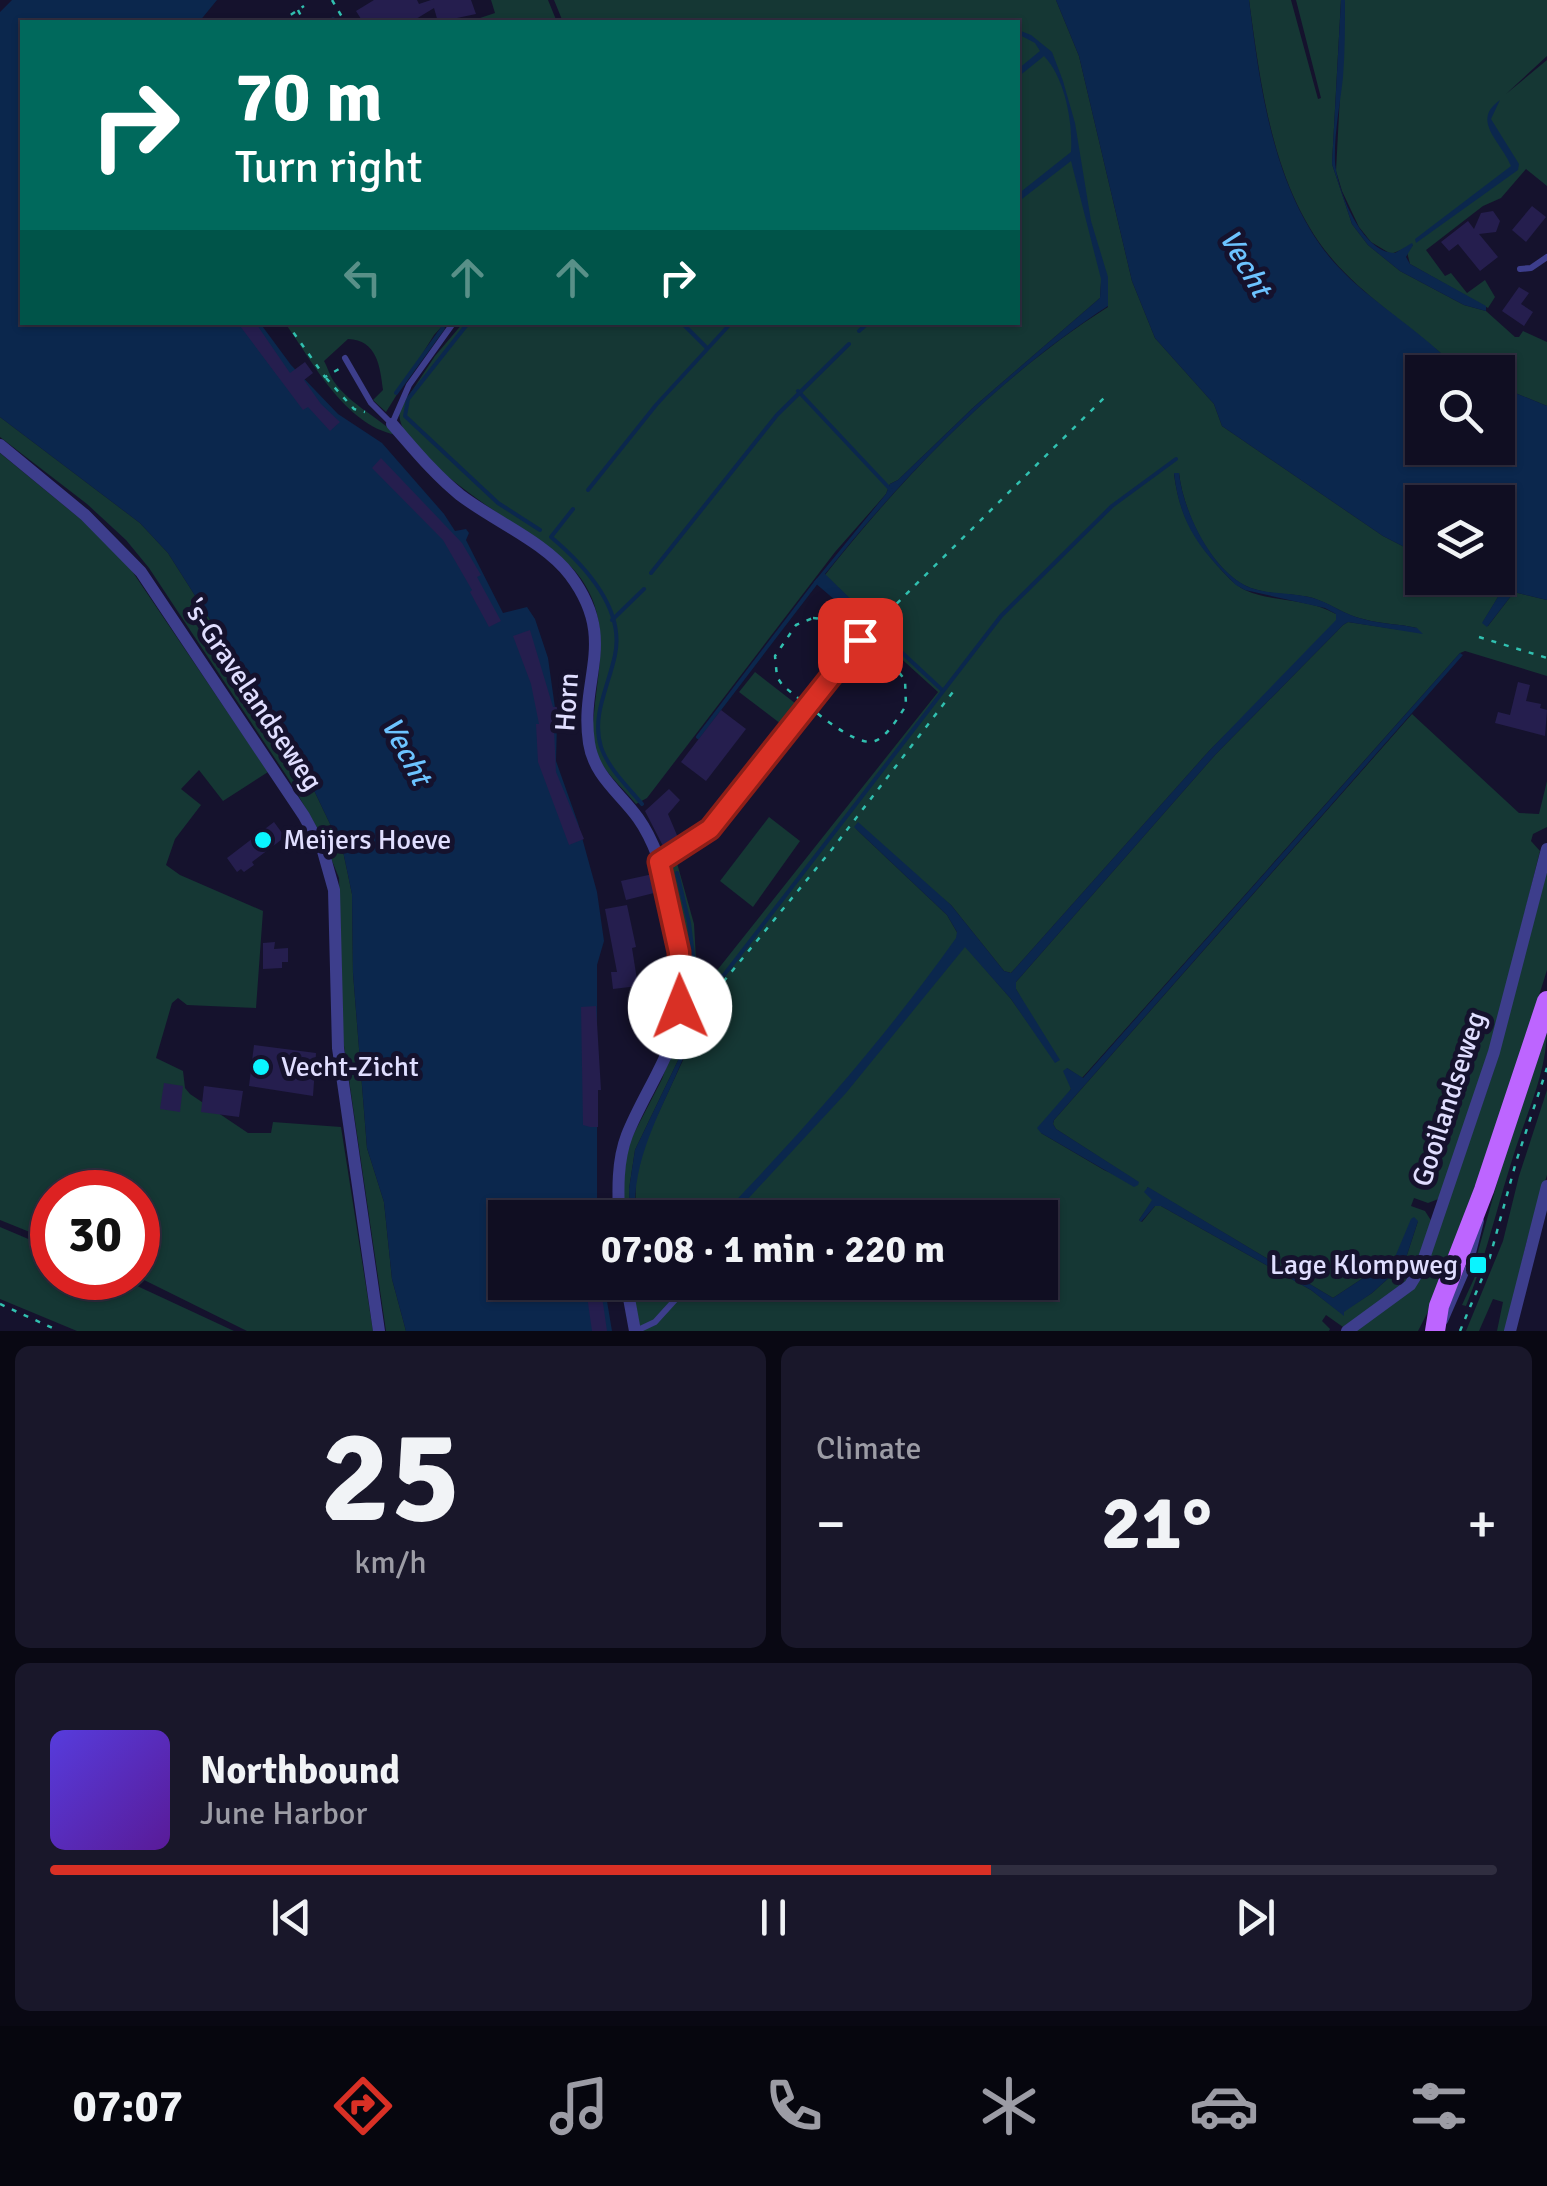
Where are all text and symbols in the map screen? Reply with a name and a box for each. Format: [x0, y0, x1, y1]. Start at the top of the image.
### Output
text: 70 m [235, 54, 383, 140]
icon: right [70, 60, 200, 190]
text: Turn right [235, 140, 423, 195]
water label: Vecht [1211, 223, 1281, 306]
icon: left [335, 250, 390, 305]
icon: ahead [440, 250, 495, 305]
icon: ahead [545, 250, 600, 305]
icon: right [650, 250, 705, 305]
map controls [1405, 355, 1515, 595]
button: search [1405, 355, 1515, 465]
button: layers [1405, 485, 1515, 595]
street label: 's-Gravelandseweg [176, 593, 330, 797]
pin [818, 598, 903, 683]
icon: arrive [833, 613, 888, 668]
street label: Horn [548, 671, 586, 733]
water label: Vecht [373, 711, 441, 794]
place label: Meijers Hoeve [283, 823, 451, 857]
marker: Meijers Hoeve [252, 829, 274, 851]
position arrow [628, 955, 732, 1059]
street label: Gooilandseweg [1405, 1007, 1493, 1191]
place label: Vecht-Zicht [281, 1050, 419, 1084]
marker: Vecht-Zicht [250, 1056, 272, 1078]
speed limit sign: 30 [30, 1170, 160, 1300]
text: 07:08 · 1 min · 220 m [601, 1226, 945, 1273]
place label: Lage Klompweg [1270, 1248, 1458, 1282]
marker: Lage Klompweg [1467, 1254, 1489, 1276]
text: 25 [320, 1398, 461, 1558]
text: Climate [816, 1429, 922, 1468]
text: 21° [1101, 1477, 1212, 1570]
text: − [816, 1490, 846, 1558]
text: + [1467, 1490, 1497, 1558]
text: km/h [354, 1543, 427, 1582]
text: Northbound [200, 1747, 400, 1794]
text: June Harbor [200, 1794, 367, 1833]
icon: previous [264, 1890, 319, 1945]
icon: pause [746, 1890, 801, 1945]
icon: next [1228, 1890, 1283, 1945]
icon: directions [328, 2071, 398, 2141]
icon: music [544, 2071, 614, 2141]
icon: phone [759, 2071, 829, 2141]
icon: climate [974, 2071, 1044, 2141]
icon: car [1189, 2071, 1259, 2141]
icon: filters [1404, 2071, 1474, 2141]
text: 07:07 [73, 2079, 183, 2134]

